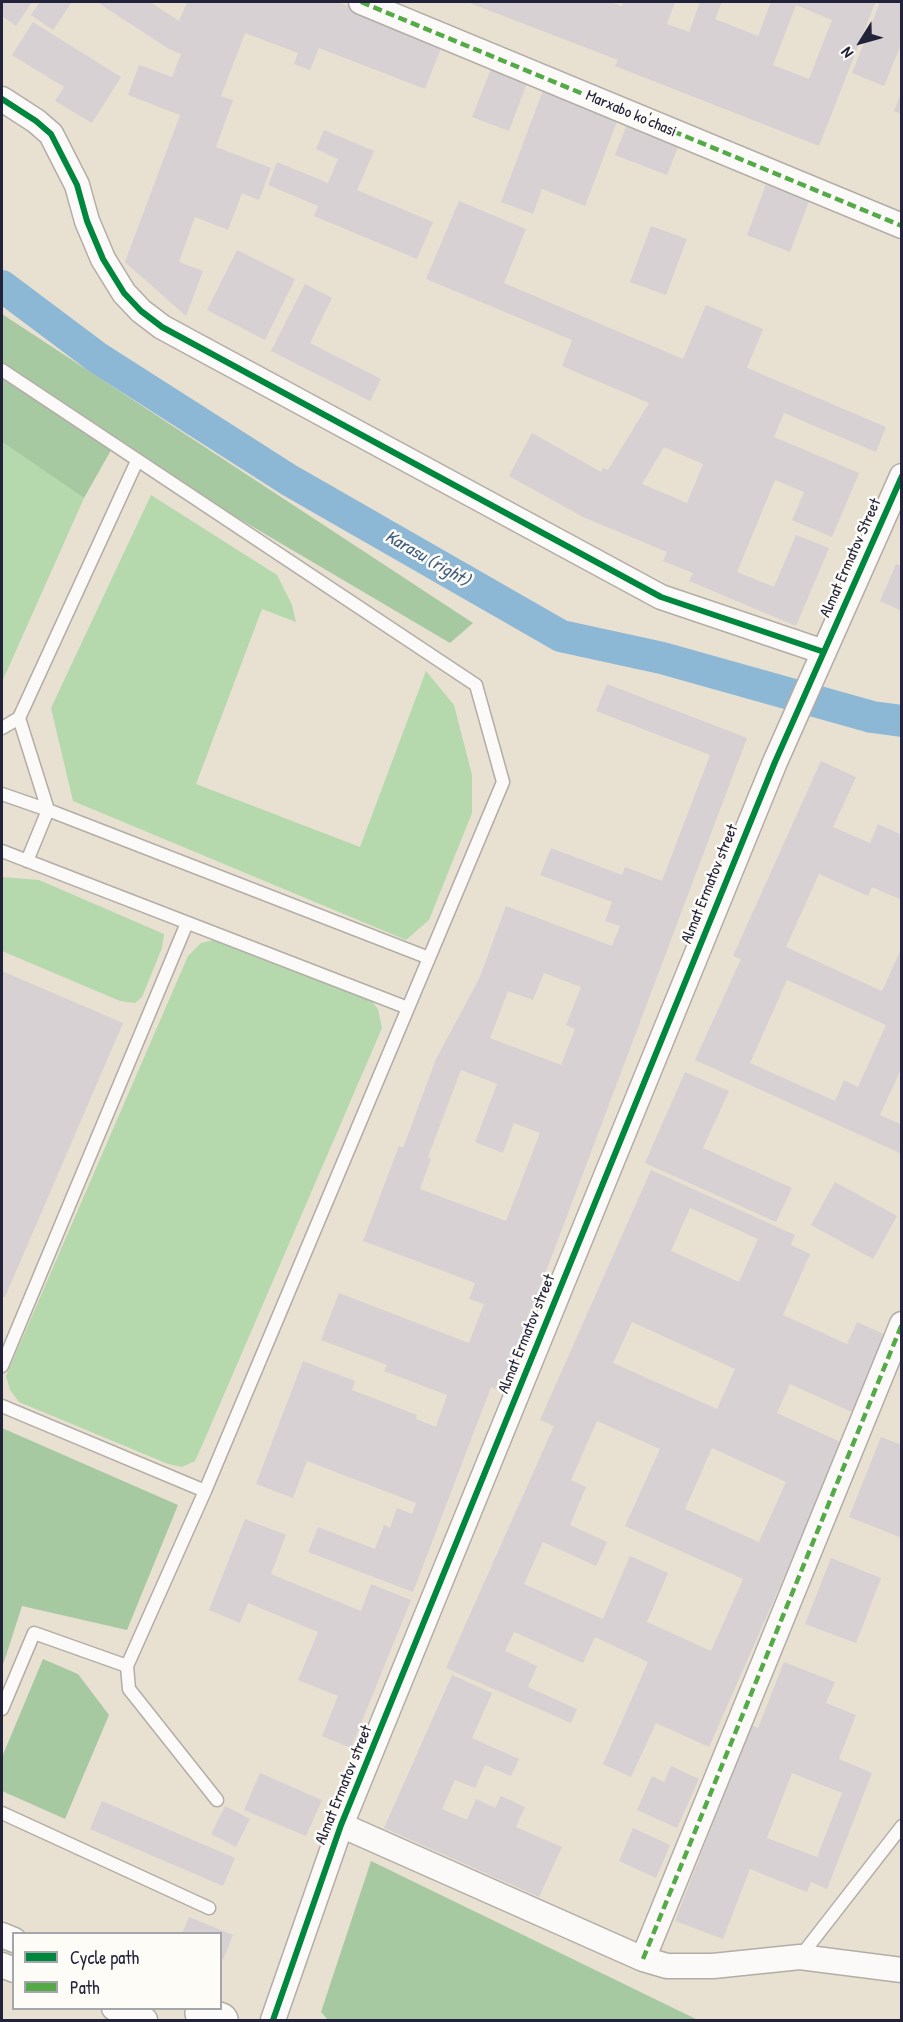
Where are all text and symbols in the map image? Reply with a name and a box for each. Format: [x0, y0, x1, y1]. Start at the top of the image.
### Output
north arrow [831, 12, 891, 72]
text: N [835, 43, 858, 63]
street label: Marxabo ko'chasi [583, 86, 679, 142]
street label: Almat Ermatov Street [816, 496, 886, 620]
water label: Karasu (right) [381, 526, 473, 592]
street label: Almat Ermatov street [677, 822, 743, 946]
street label: Almat Ermatov street [494, 1272, 560, 1396]
street label: Almat Ermatov street [311, 1723, 377, 1847]
legend [12, 1932, 222, 2010]
text: Cycle path [70, 1945, 139, 1970]
text: Path [70, 1975, 99, 2000]

